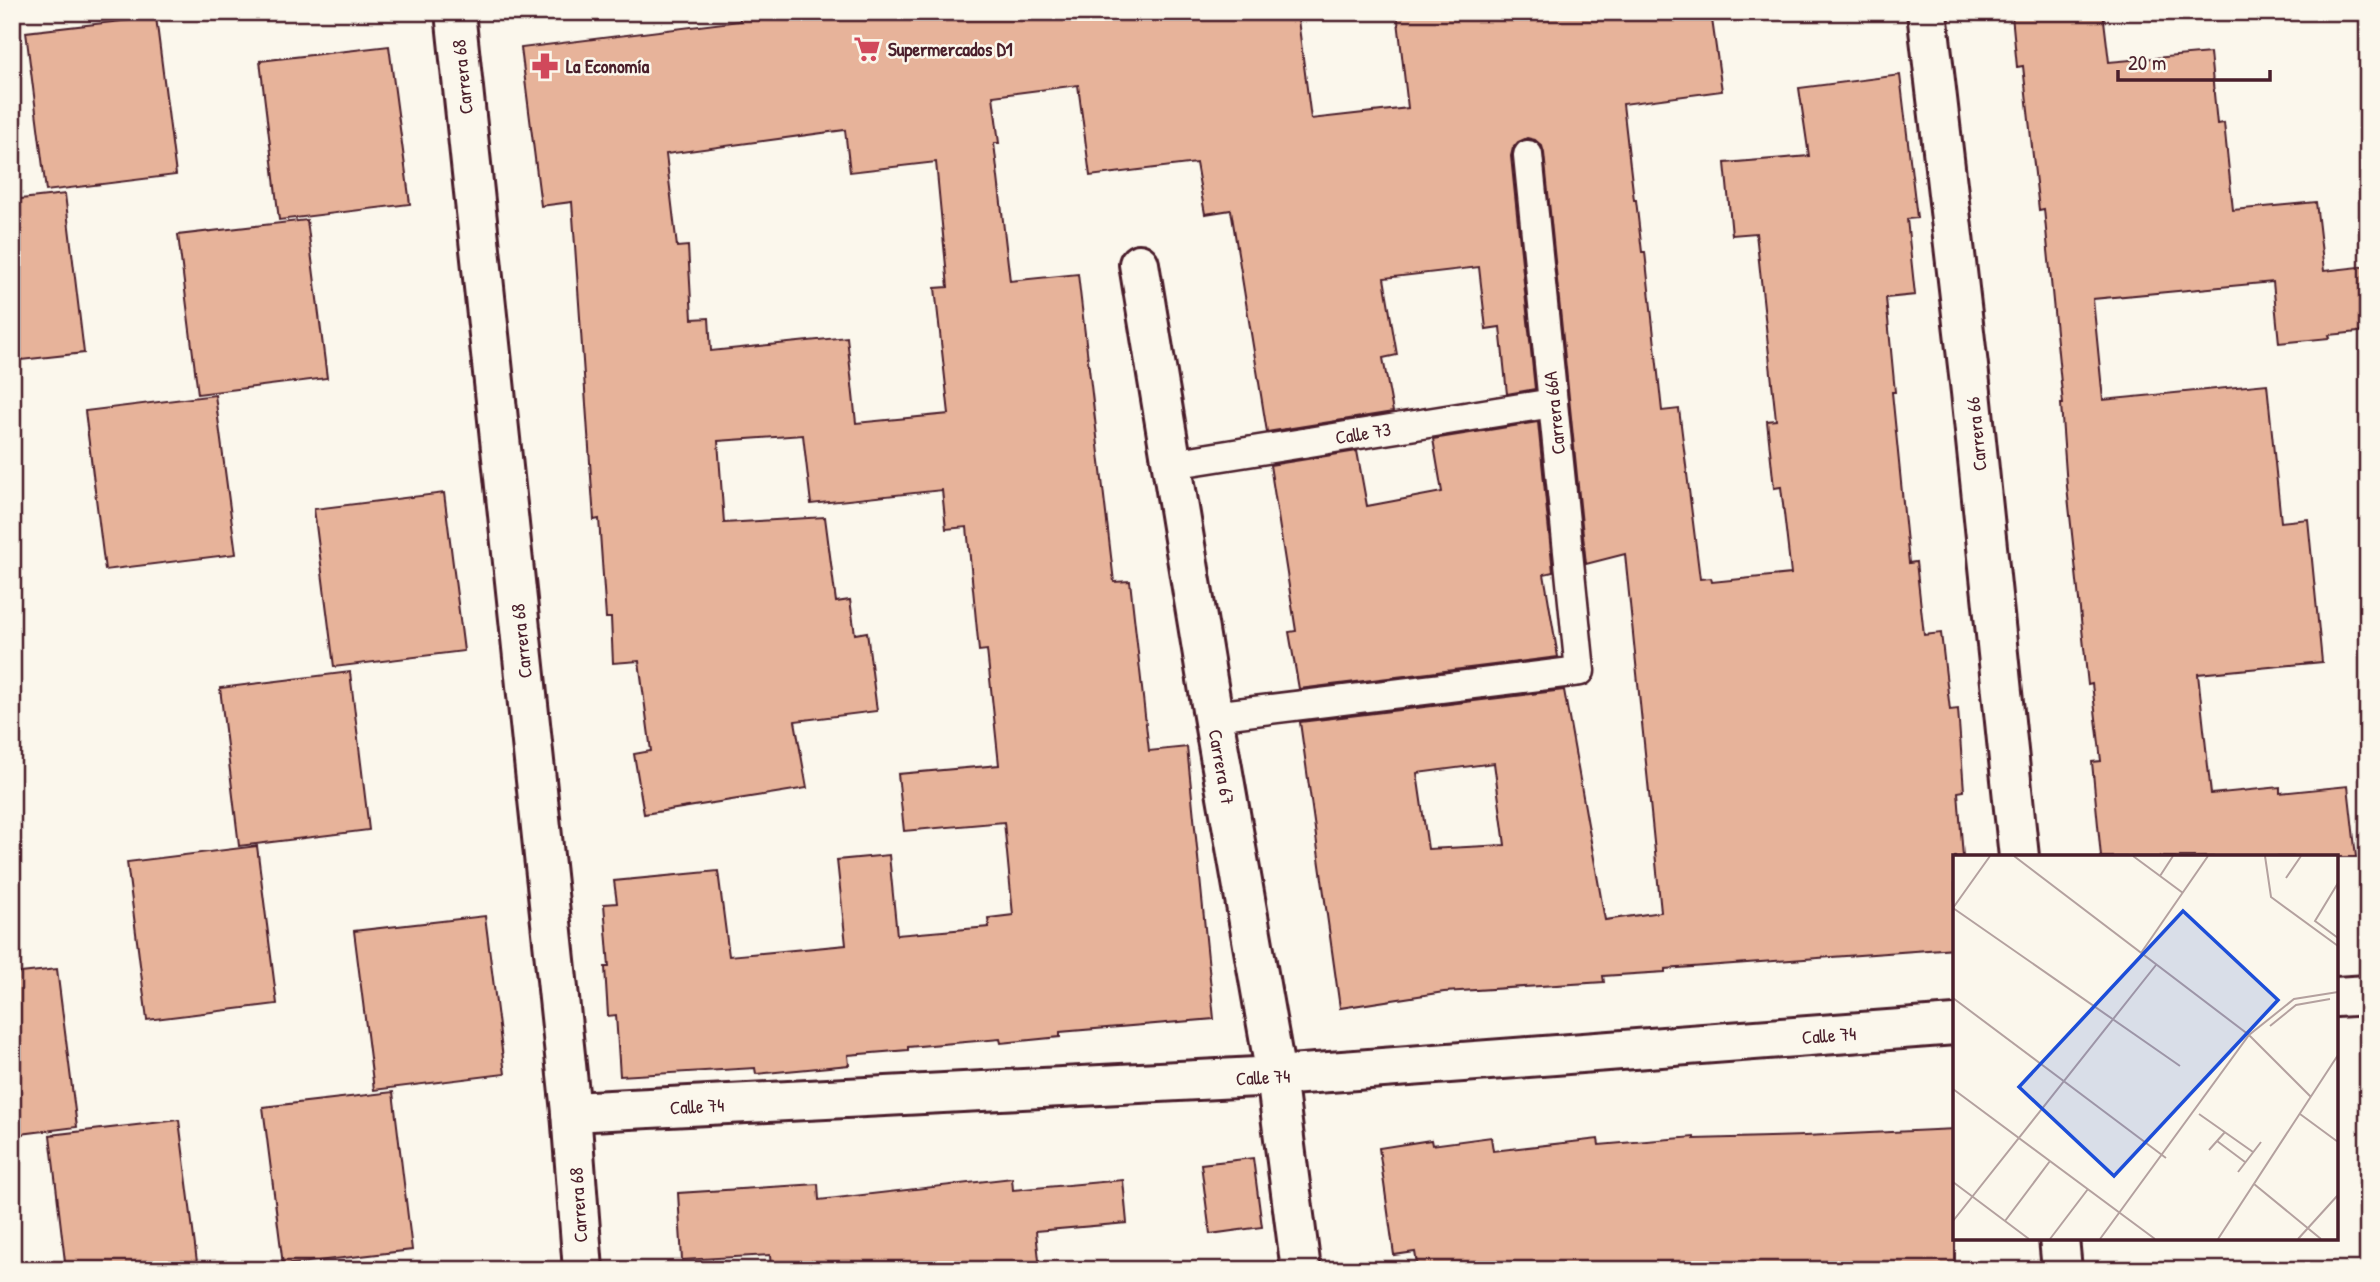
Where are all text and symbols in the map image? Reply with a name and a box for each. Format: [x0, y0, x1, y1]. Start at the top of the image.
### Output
supermarket icon: Supermercados D1 [852, 34, 882, 64]
place label: Supermercados D1 [888, 36, 1013, 63]
street label: Carrera 68 [445, 38, 479, 116]
scale bar [2118, 38, 2270, 82]
text: 20 m [2128, 48, 2166, 77]
pharmacy icon: La Economía [530, 51, 560, 81]
place label: La Economía [566, 53, 650, 79]
street label: Carrera 66A [1537, 370, 1571, 456]
street label: Carrera 66 [1959, 396, 1993, 472]
street label: Calle 73 [1333, 416, 1393, 450]
street label: Carrera 68 [504, 602, 538, 680]
street label: Carrera 67 [1203, 727, 1241, 807]
inset map [1953, 855, 2338, 1240]
street label: Calle 74 [1801, 1020, 1857, 1050]
street label: Calle 74 [1235, 1063, 1291, 1091]
street label: Calle 74 [669, 1092, 725, 1120]
street label: Carrera 68 [562, 1167, 594, 1243]

